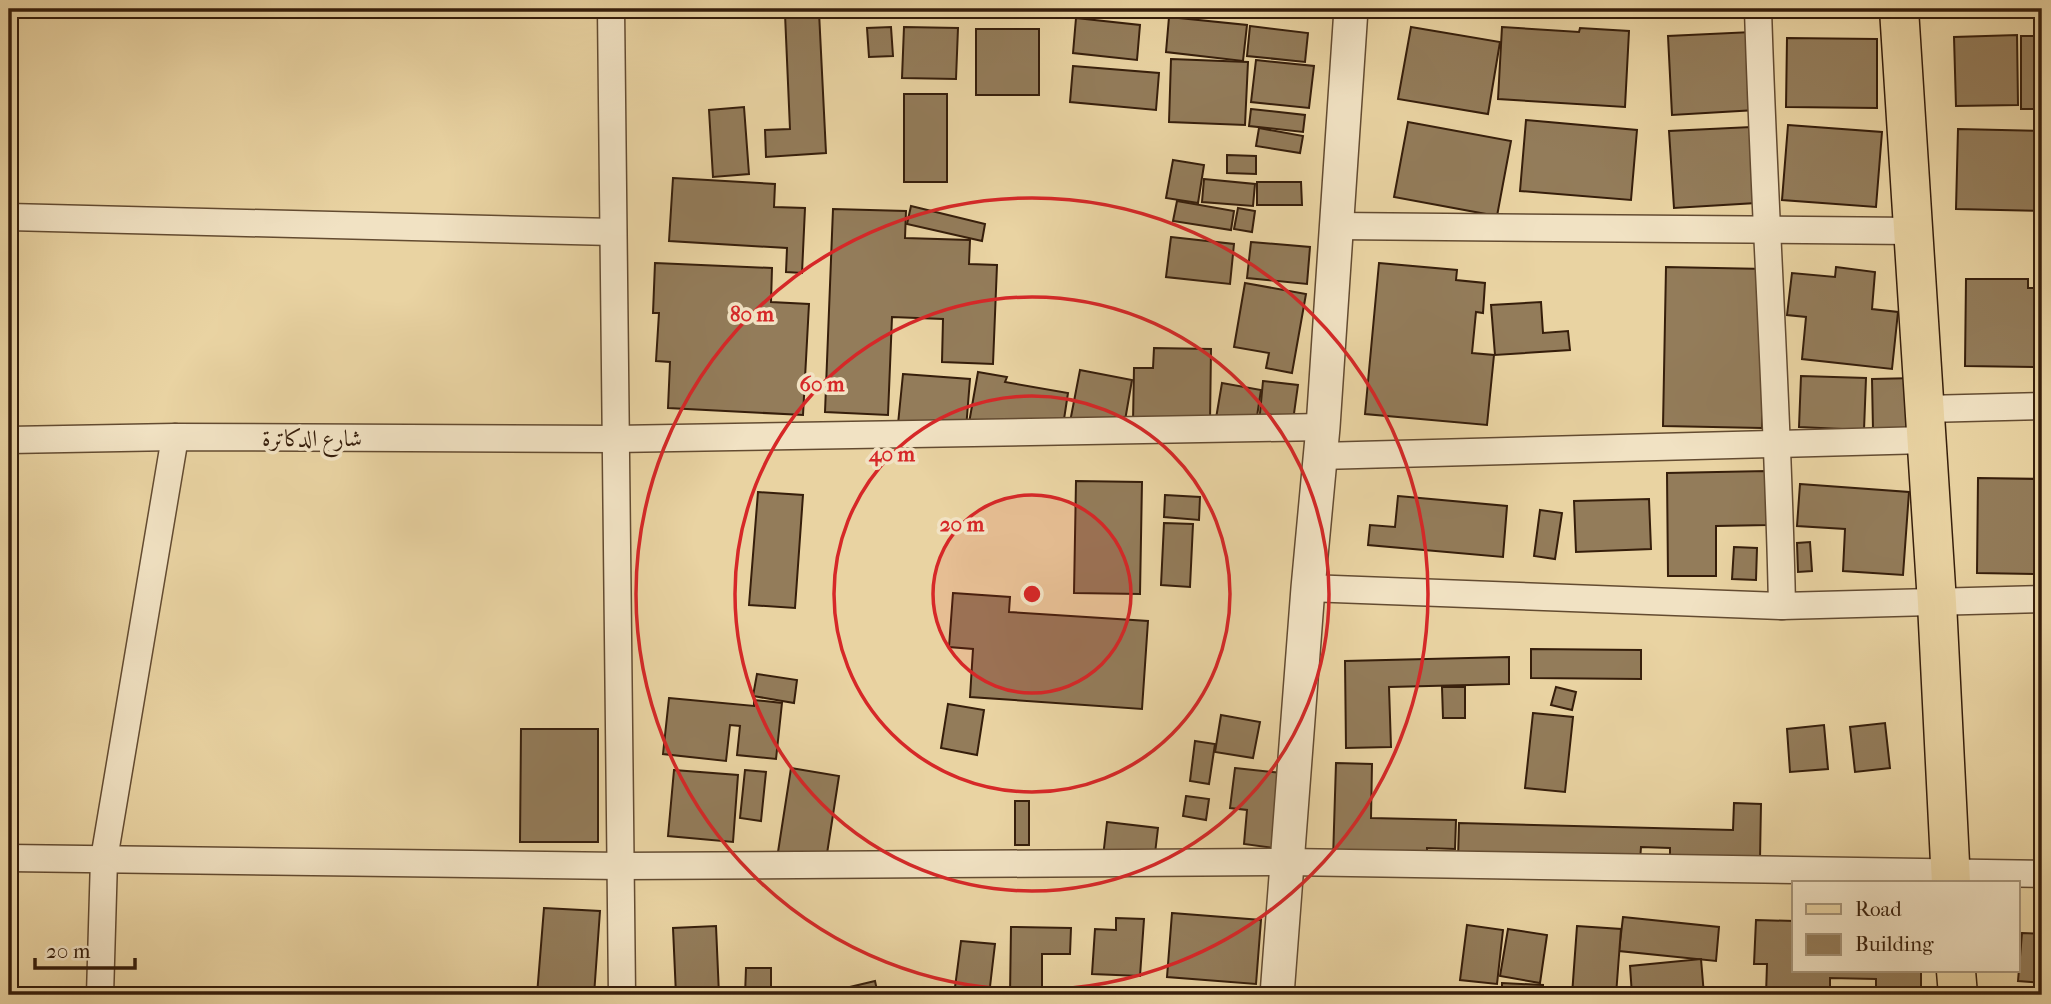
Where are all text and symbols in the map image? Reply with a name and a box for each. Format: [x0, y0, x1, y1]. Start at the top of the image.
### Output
text: 80 m [730, 302, 775, 326]
text: 60 m [800, 372, 845, 396]
street label: شارع الدكاترة [262, 425, 362, 458]
text: 40 m [868, 442, 916, 467]
text: 20 m [940, 512, 985, 536]
centre of rings [1020, 582, 1044, 606]
legend [1792, 881, 2020, 972]
text: Road [1855, 897, 1902, 921]
scale bar [35, 927, 135, 971]
text: Building [1855, 932, 1934, 956]
text: 20 m [46, 939, 91, 963]

